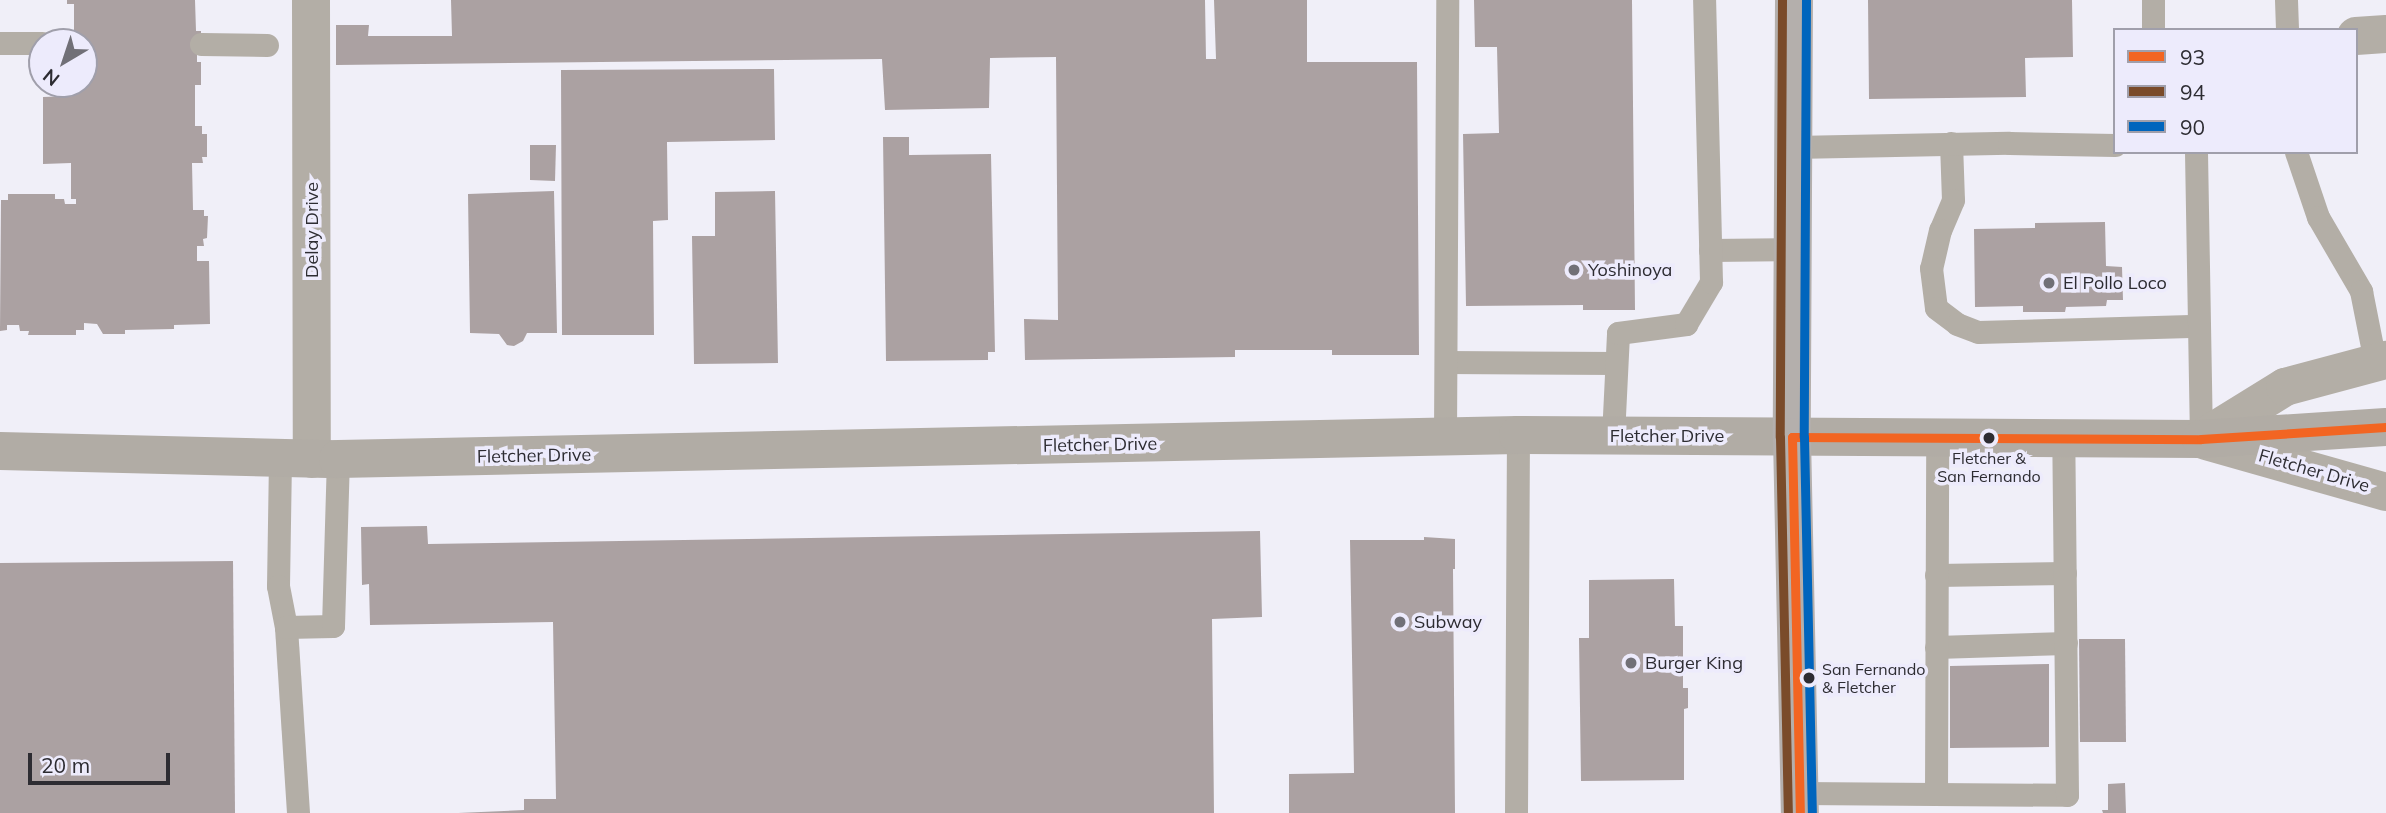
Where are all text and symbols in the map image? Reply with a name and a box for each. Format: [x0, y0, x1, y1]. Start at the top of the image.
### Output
north arrow [28, 28, 98, 98]
legend [2113, 28, 2358, 154]
text: 93 [2180, 44, 2205, 70]
text: N [38, 64, 64, 92]
text: 94 [2180, 79, 2205, 105]
text: 90 [2180, 114, 2205, 140]
street label: Delay Drive [301, 182, 323, 278]
place label: Yoshinoya [1588, 259, 1672, 281]
marker: Yoshinoya [1566, 262, 1582, 278]
place label: El Pollo Loco [2063, 272, 2167, 294]
marker: El Pollo Loco [2041, 275, 2057, 291]
street label: Fletcher Drive [1610, 425, 1724, 447]
marker: Fletcher & San Fernando [1982, 431, 1996, 445]
street label: Fletcher Drive [1043, 433, 1157, 457]
street label: Fletcher Drive [477, 444, 591, 468]
street label: Fletcher Drive [2256, 445, 2372, 497]
place label: Fletcher & San Fernando [1937, 448, 2041, 486]
place label: Subway [1414, 611, 1482, 633]
marker: Subway [1392, 614, 1408, 630]
place label: Burger King [1645, 652, 1743, 674]
marker: Burger King [1623, 655, 1639, 671]
place label: San Fernando & Fletcher [1822, 659, 1925, 697]
marker: San Fernando & Fletcher [1802, 671, 1816, 685]
scale bar [32, 740, 173, 784]
text: 20 m [41, 752, 90, 778]

